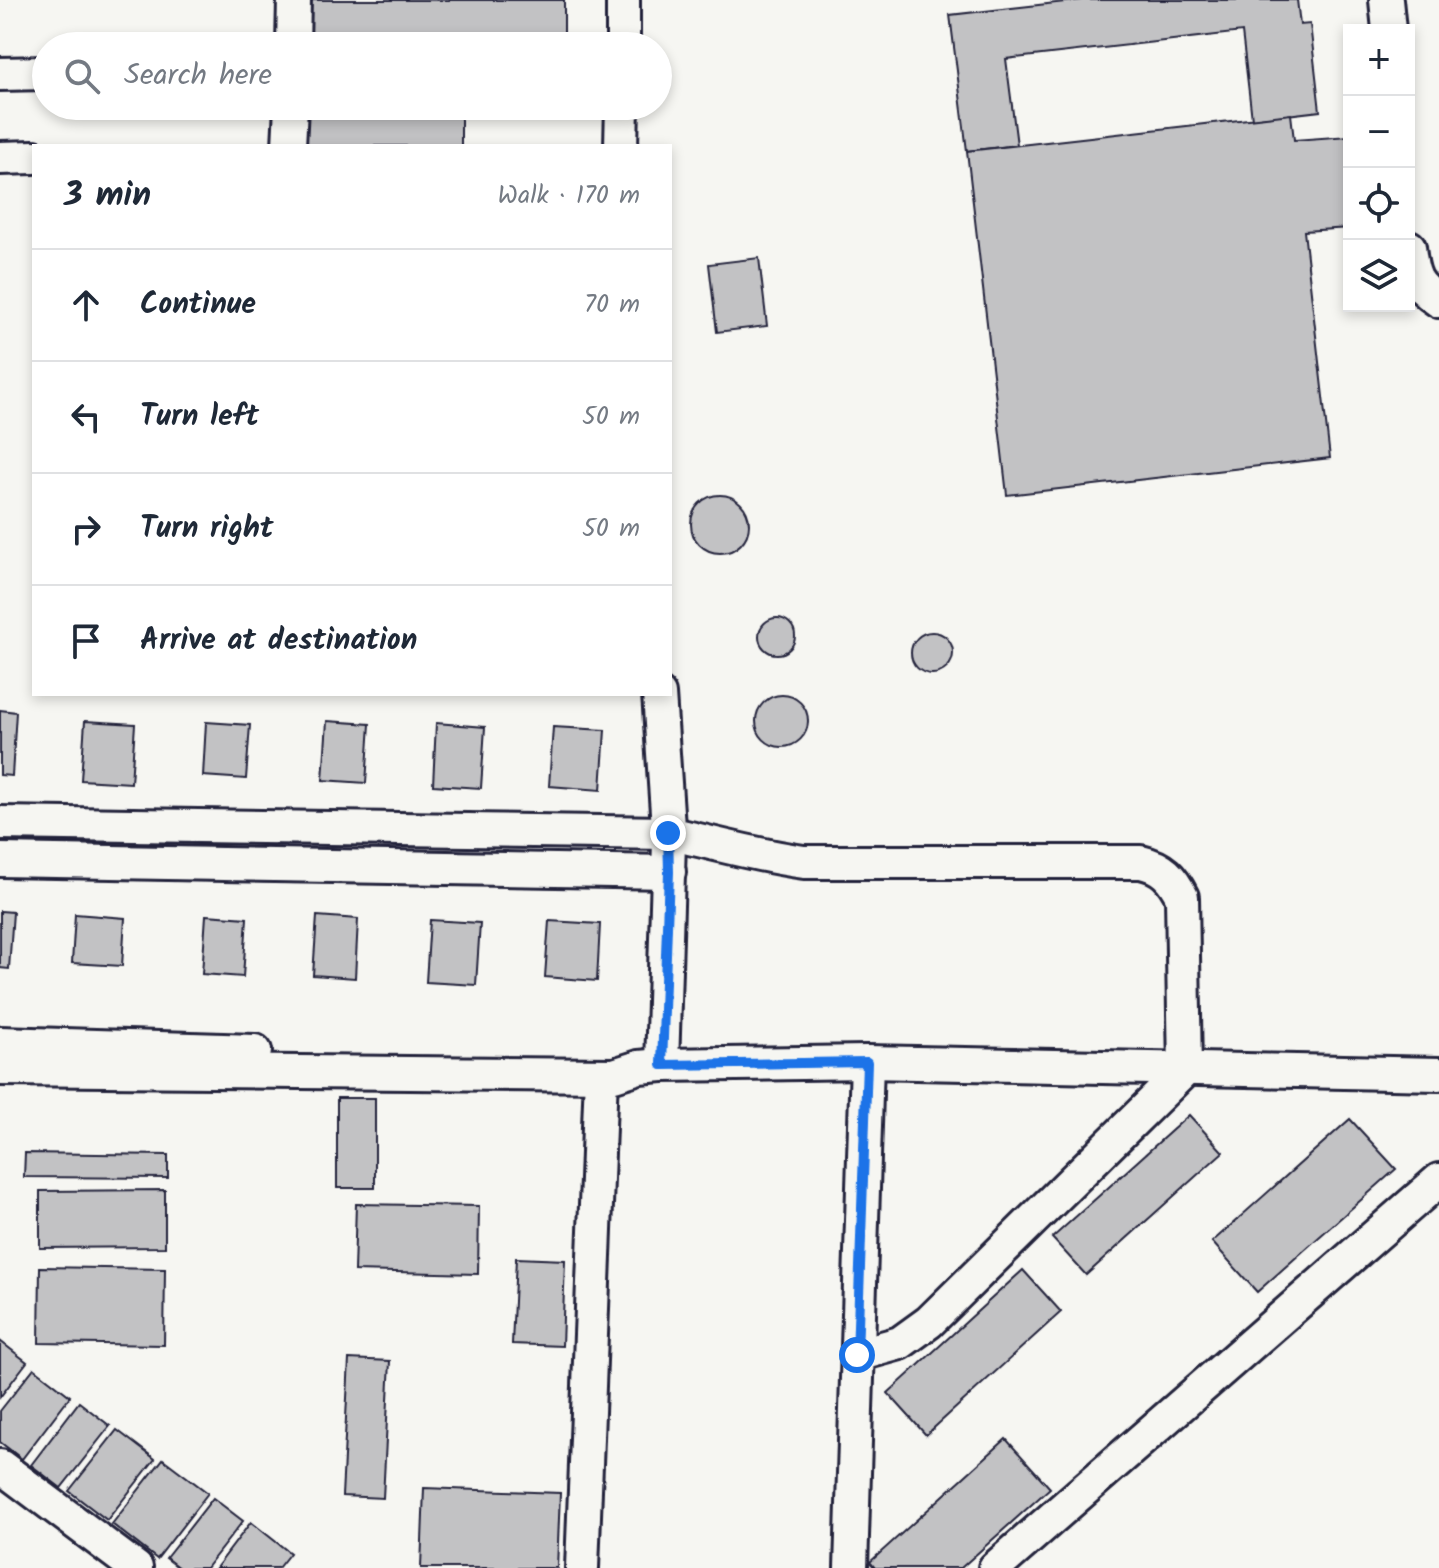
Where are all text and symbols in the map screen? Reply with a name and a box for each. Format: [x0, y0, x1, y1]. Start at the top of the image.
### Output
map controls [1343, 24, 1415, 312]
button: + [1343, 24, 1415, 96]
search box [32, 32, 672, 120]
text: Search here [124, 52, 272, 100]
icon: search [60, 54, 104, 98]
button: − [1343, 96, 1415, 168]
button: locate [1343, 168, 1415, 240]
text: 3 min [64, 169, 151, 223]
text: Walk · 170 m [498, 175, 640, 217]
button: layers [1343, 240, 1415, 312]
text: Continue [140, 281, 256, 329]
icon: ahead [64, 283, 108, 327]
text: 70 m [584, 284, 640, 326]
text: Turn left [140, 393, 259, 441]
icon: left [64, 395, 108, 439]
text: 50 m [582, 396, 640, 438]
text: Turn right [140, 505, 273, 553]
icon: right [64, 507, 108, 551]
text: 50 m [582, 508, 640, 550]
text: Arrive at destination [140, 617, 417, 665]
icon: arrive [64, 619, 108, 663]
route end [650, 815, 686, 851]
route start [839, 1337, 875, 1373]

